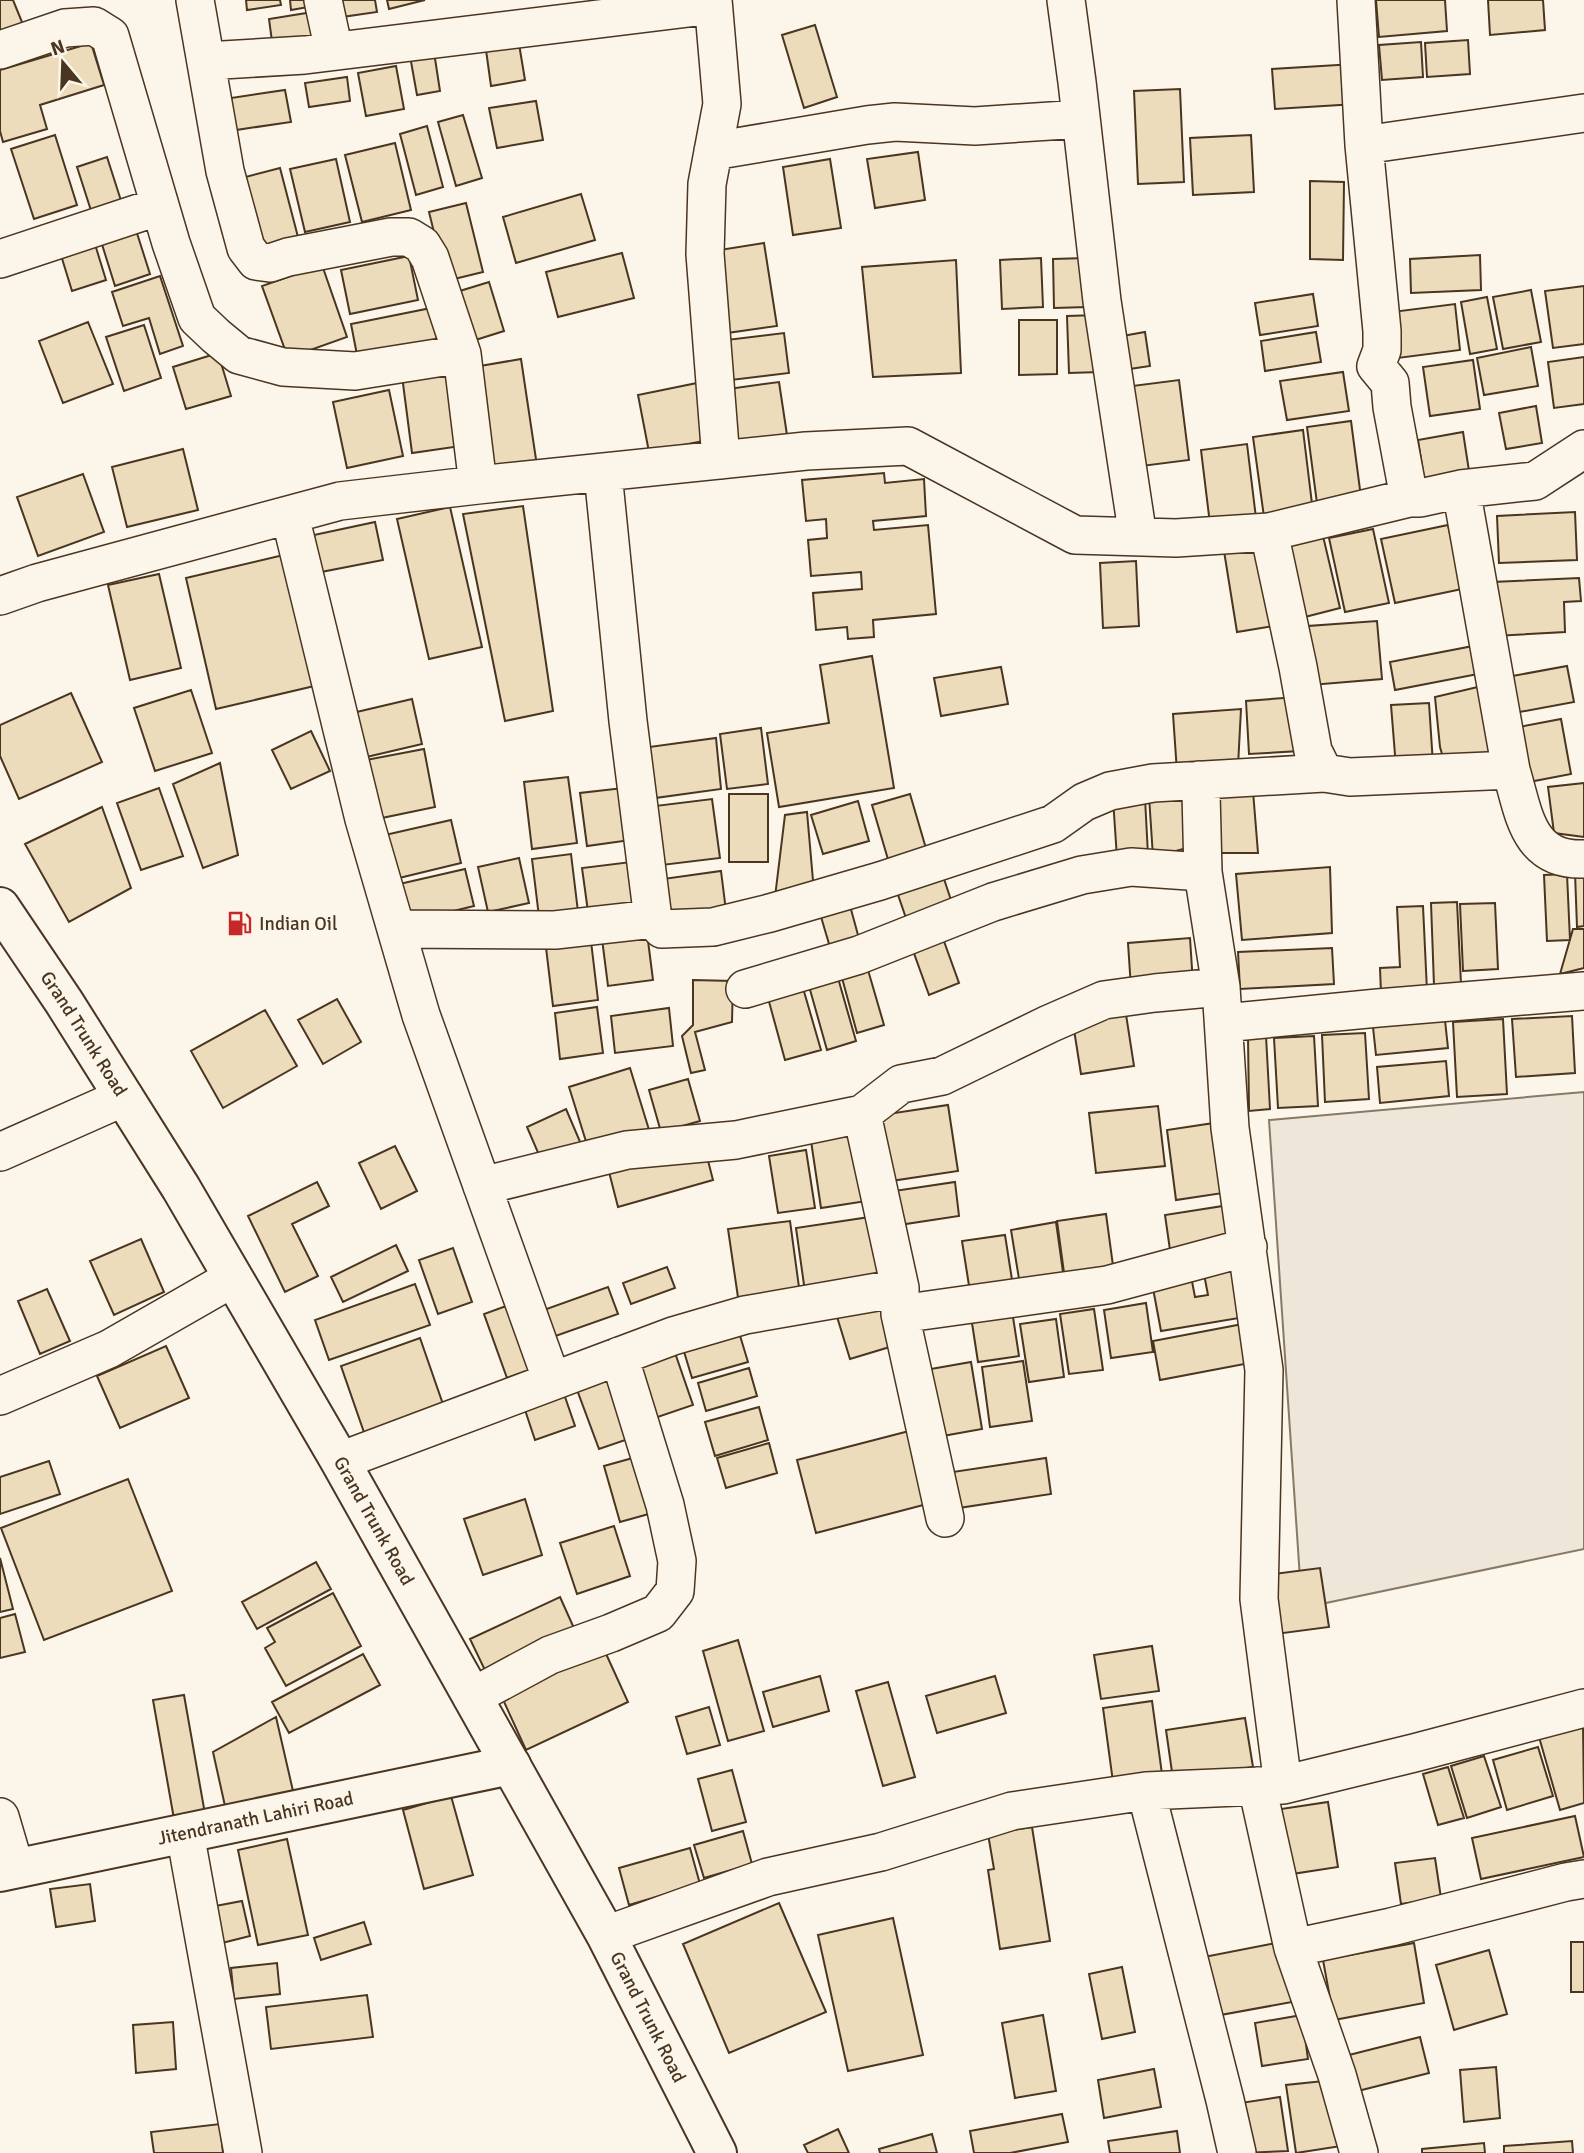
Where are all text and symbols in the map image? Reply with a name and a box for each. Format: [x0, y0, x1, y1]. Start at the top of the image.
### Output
north arrow [28, 28, 98, 98]
text: N [48, 34, 68, 61]
fuel station icon: Indian Oil [225, 910, 253, 938]
place label: Indian Oil [259, 912, 338, 936]
street label: Grand Trunk Road [35, 967, 132, 1101]
street label: Grand Trunk Road [328, 1452, 419, 1590]
street label: Jitendranath Lahiri Road [155, 1786, 356, 1851]
street label: Grand Trunk Road [604, 1948, 691, 2087]

